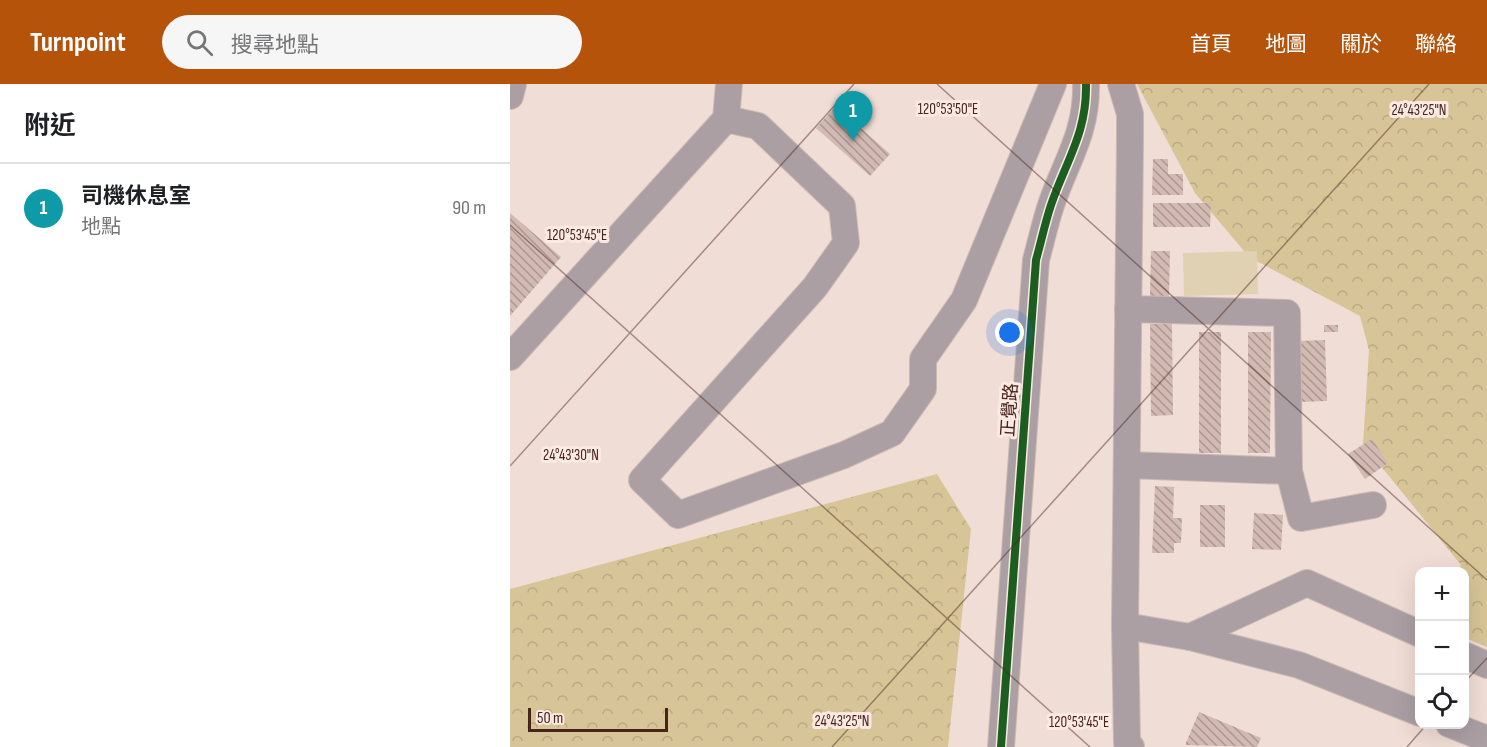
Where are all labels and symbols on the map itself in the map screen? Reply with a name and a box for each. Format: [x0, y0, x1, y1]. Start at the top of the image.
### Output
pin: 1 [834, 92, 872, 141]
text: 120°53'50"E [918, 100, 978, 119]
text: 24°43'25"N [1391, 101, 1447, 120]
text: 120°53'45"E [547, 226, 607, 245]
your location [995, 318, 1024, 347]
street label: 正覺路 [998, 382, 1022, 438]
text: 24°43'30"N [543, 446, 599, 465]
scale bar [528, 705, 668, 732]
text: 24°43'25"N [814, 712, 870, 731]
text: 120°53'45"E [1049, 713, 1109, 732]

